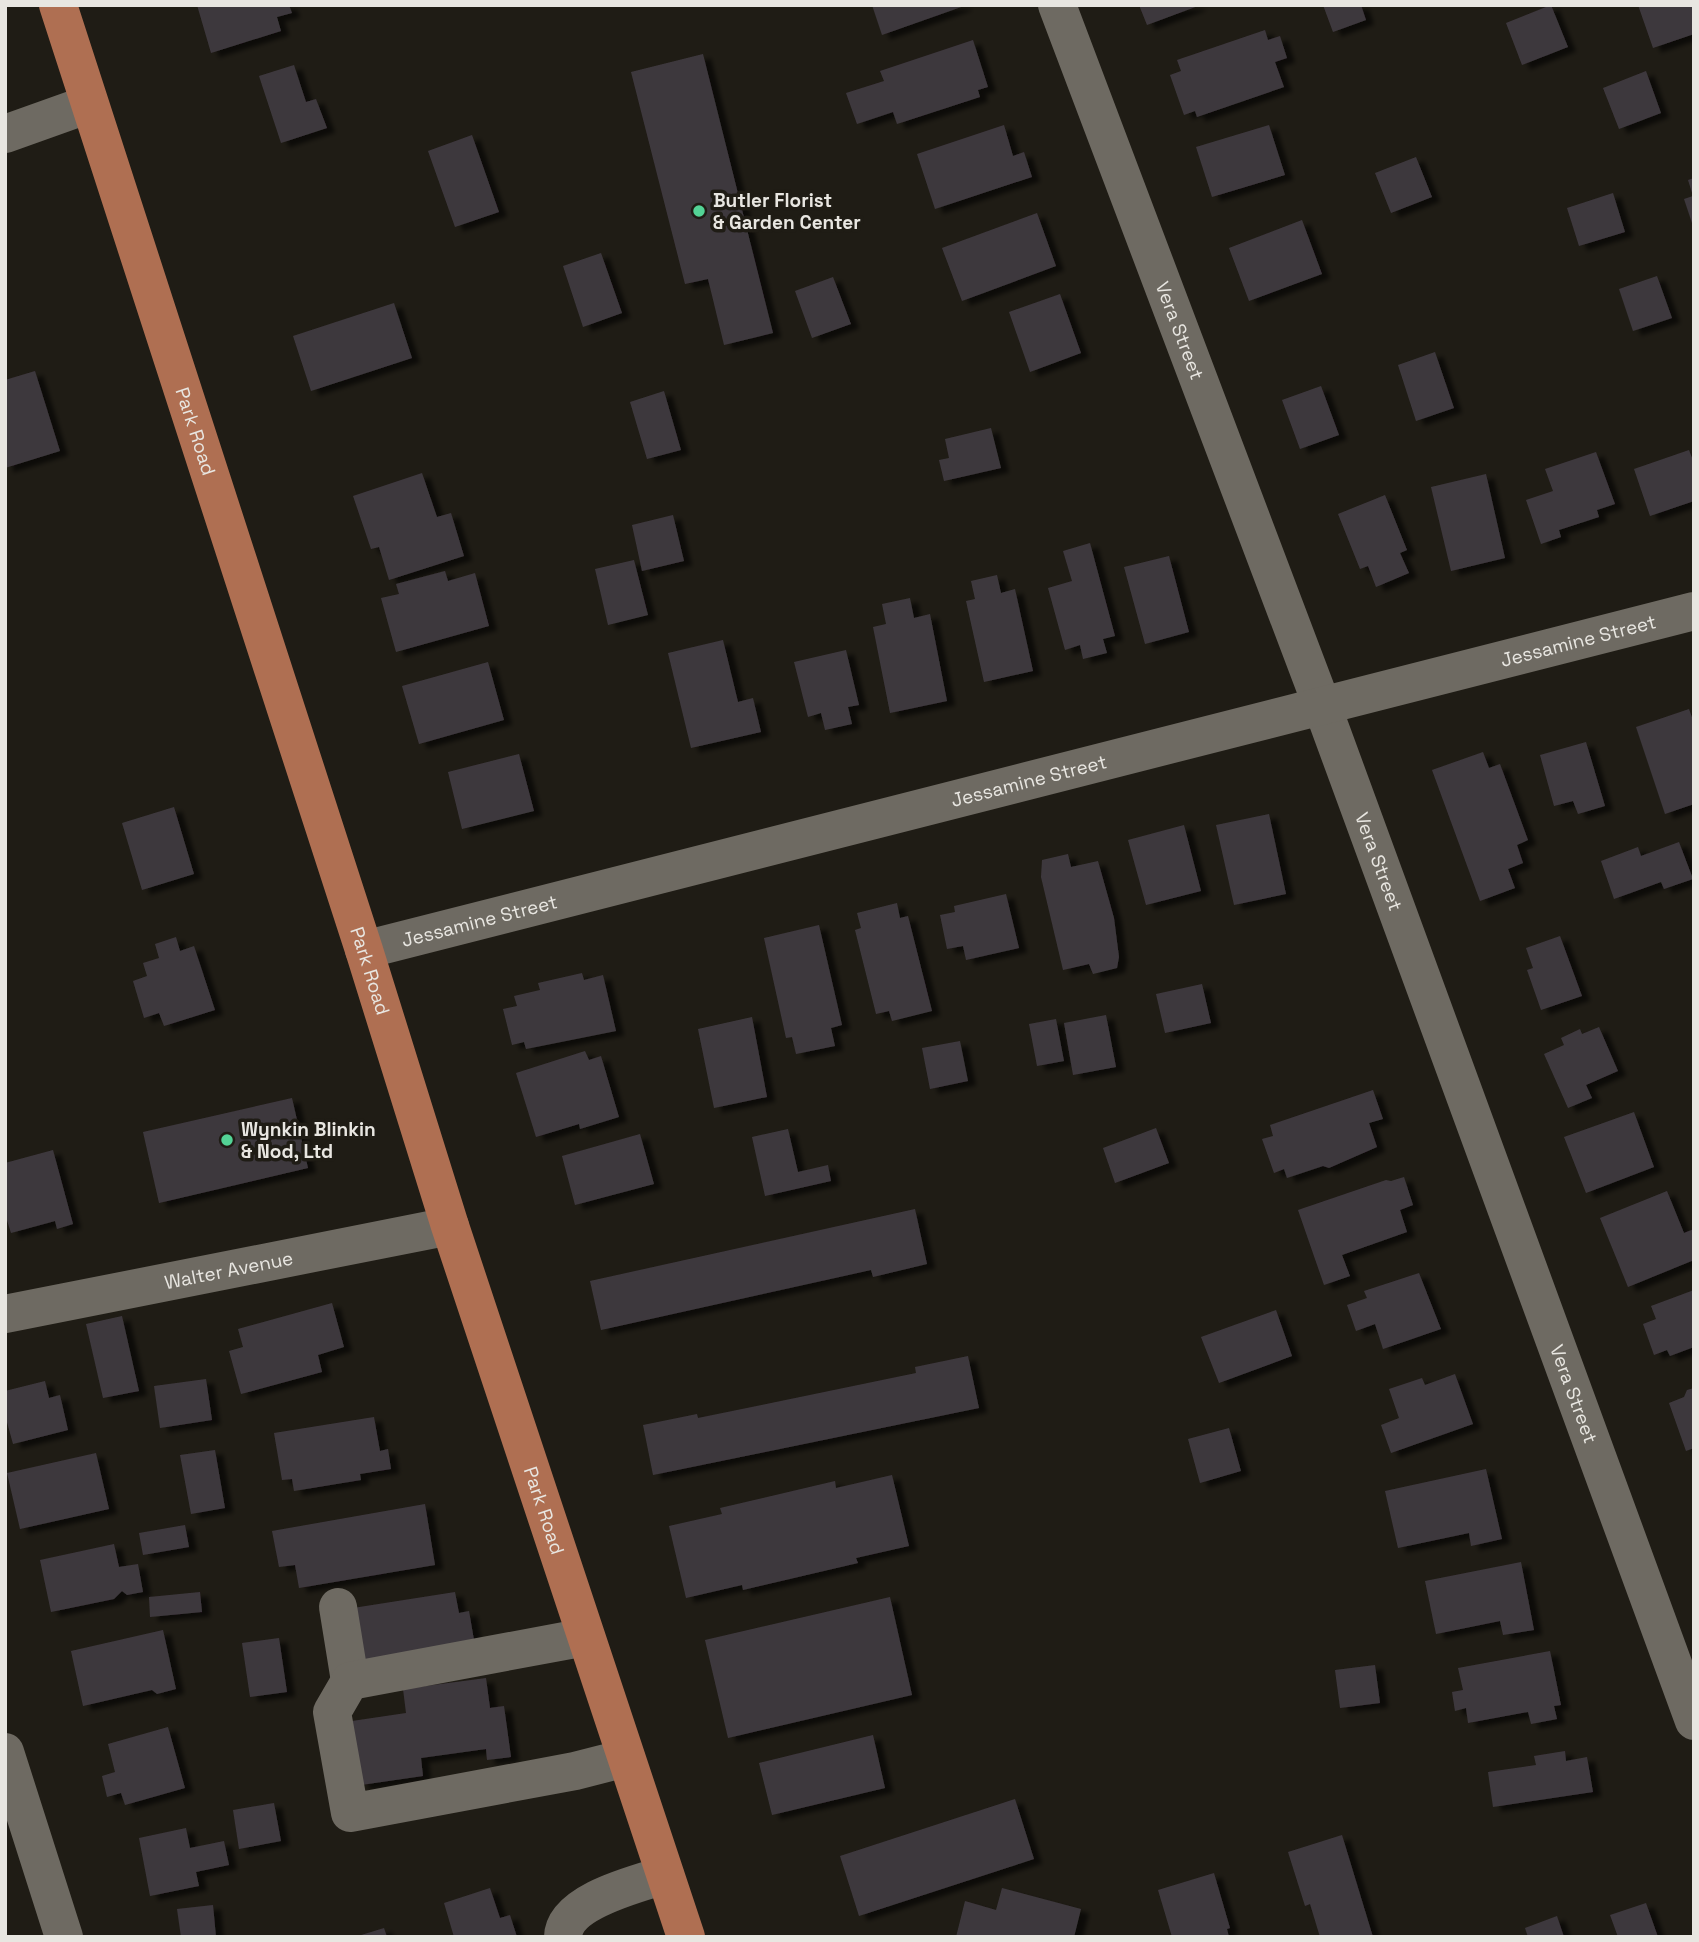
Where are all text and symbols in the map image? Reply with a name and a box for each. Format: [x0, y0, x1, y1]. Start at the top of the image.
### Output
place label: Butler Florist & Garden Center [713, 188, 861, 235]
marker: Butler Florist & Garden Center [691, 203, 707, 219]
street label: Vera Street [1150, 278, 1210, 383]
street label: Park Road [170, 384, 221, 479]
street label: Jessamine Street [1498, 609, 1659, 673]
street label: Jessamine Street [948, 749, 1109, 813]
street label: Vera Street [1349, 809, 1408, 914]
street label: Jessamine Street [399, 889, 560, 953]
street label: Park Road [344, 924, 395, 1018]
place label: Wynkin Blinkin & Nod, Ltd [241, 1117, 376, 1164]
marker: Wynkin Blinkin & Nod, Ltd [219, 1132, 235, 1148]
street label: Walter Avenue [162, 1245, 295, 1295]
street label: Vera Street [1544, 1341, 1603, 1447]
street label: Park Road [518, 1463, 570, 1558]

